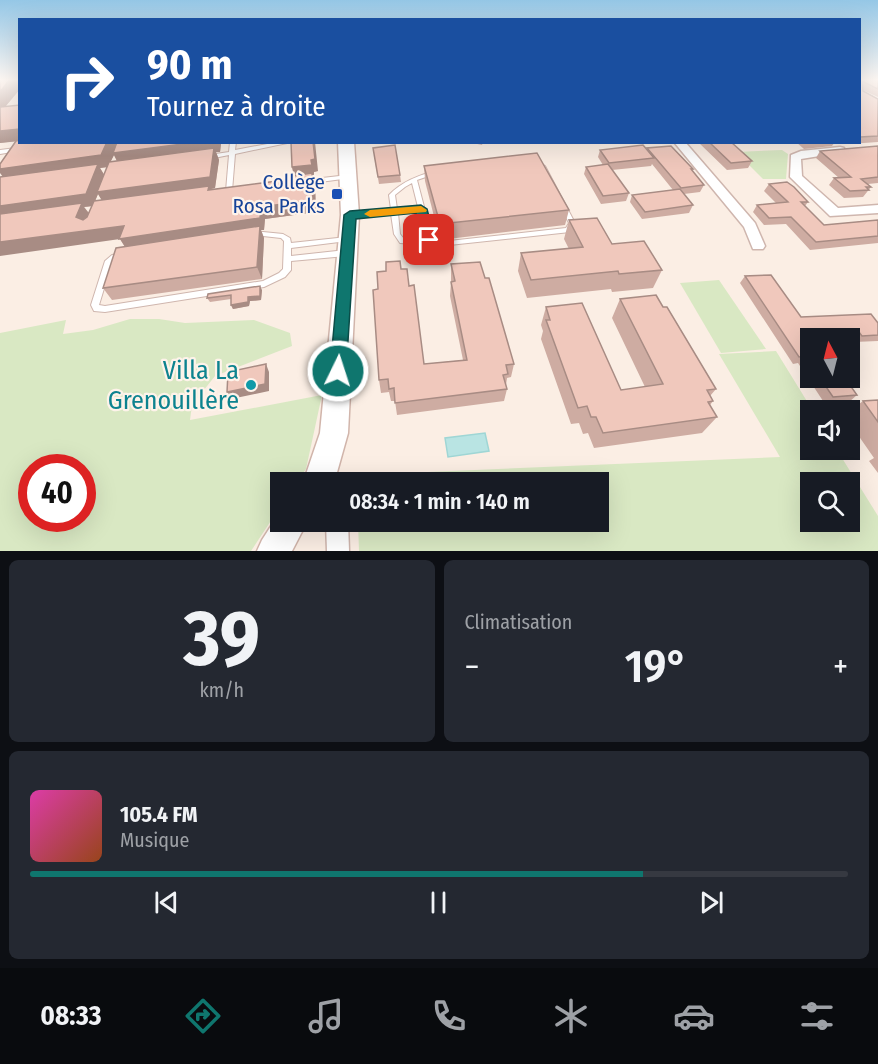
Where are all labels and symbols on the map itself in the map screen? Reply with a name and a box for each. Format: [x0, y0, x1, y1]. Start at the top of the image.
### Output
place label: Collège Rosa Parks [233, 169, 325, 219]
marker: Collège Rosa Parks [330, 187, 344, 201]
pin [403, 214, 454, 265]
north arrow [800, 328, 860, 388]
position arrow [306, 339, 370, 403]
place label: Villa La Grenouillère [108, 355, 239, 416]
marker: Villa La Grenouillère [244, 378, 258, 392]
speed limit sign: 40 [18, 454, 96, 532]

